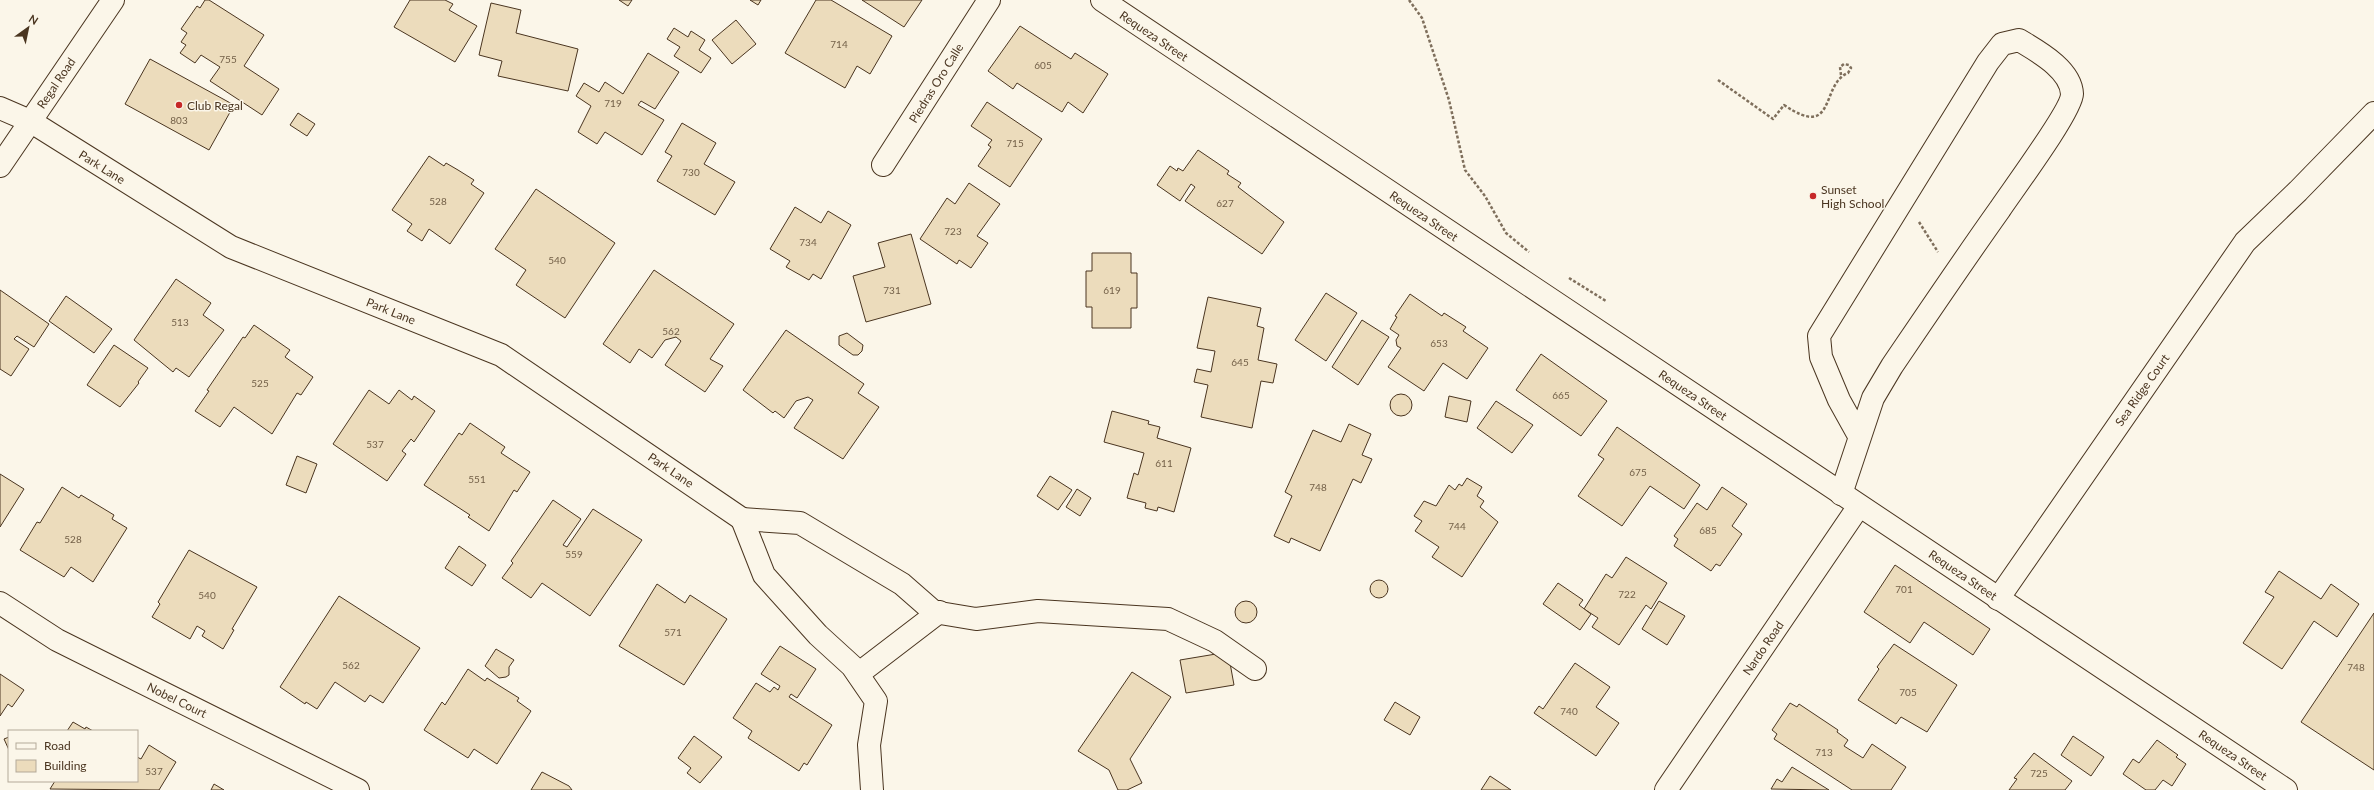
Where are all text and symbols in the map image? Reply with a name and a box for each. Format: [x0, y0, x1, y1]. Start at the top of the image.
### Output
north arrow [8, 8, 48, 48]
street label: Requeza Street [1117, 8, 1192, 65]
text: N [27, 11, 41, 27]
house number: 714 [830, 38, 848, 50]
street label: Piedras Oro Calle [906, 40, 966, 126]
house number: 755 [219, 53, 237, 65]
street label: Regal Road [34, 55, 78, 111]
house number: 605 [1034, 59, 1052, 71]
house number: 719 [604, 97, 622, 109]
place label: Club Regal [187, 98, 243, 113]
marker: Club Regal [174, 100, 184, 110]
house number: 803 [170, 114, 188, 126]
house number: 715 [1006, 137, 1024, 149]
street label: Park Lane [76, 147, 128, 187]
house number: 730 [682, 166, 700, 178]
place label: Sunset High School [1821, 182, 1884, 211]
street label: Requeza Street [1387, 188, 1462, 245]
marker: Sunset High School [1808, 191, 1818, 201]
house number: 528 [429, 195, 447, 207]
house number: 627 [1216, 197, 1234, 209]
house number: 723 [944, 225, 962, 237]
house number: 734 [799, 236, 817, 248]
house number: 540 [548, 254, 566, 266]
house number: 731 [883, 284, 901, 296]
house number: 619 [1103, 284, 1121, 296]
street label: Park Lane [364, 294, 418, 328]
house number: 513 [171, 316, 189, 328]
house number: 562 [662, 325, 680, 337]
house number: 653 [1430, 337, 1448, 349]
street label: Sea Ridge Court [2112, 351, 2173, 429]
house number: 645 [1231, 356, 1249, 368]
street label: Requeza Street [1656, 367, 1731, 424]
house number: 525 [251, 377, 269, 389]
house number: 665 [1552, 389, 1570, 401]
house number: 537 [366, 438, 384, 450]
street label: Park Lane [645, 449, 697, 491]
house number: 611 [1155, 457, 1173, 469]
house number: 675 [1629, 466, 1647, 478]
house number: 551 [468, 473, 486, 485]
house number: 748 [1309, 481, 1327, 493]
house number: 744 [1448, 520, 1466, 532]
house number: 685 [1699, 524, 1717, 536]
house number: 528 [64, 533, 82, 545]
street label: Requeza Street [1926, 547, 2001, 604]
house number: 559 [565, 548, 583, 560]
house number: 701 [1895, 583, 1913, 595]
house number: 722 [1618, 588, 1636, 600]
house number: 540 [198, 589, 216, 601]
street label: Nardo Road [1739, 618, 1787, 678]
house number: 571 [664, 626, 682, 638]
house number: 562 [342, 659, 360, 671]
house number: 748 [2347, 661, 2365, 673]
street label: Nobel Court [145, 679, 210, 721]
house number: 705 [1899, 686, 1917, 698]
house number: 740 [1560, 705, 1578, 717]
street label: Requeza Street [2196, 727, 2271, 784]
legend [8, 730, 138, 782]
text: Road [44, 738, 71, 753]
house number: 713 [1815, 746, 1833, 758]
text: Building [44, 758, 87, 773]
house number: 537 [145, 765, 163, 777]
house number: 725 [2030, 767, 2048, 779]

